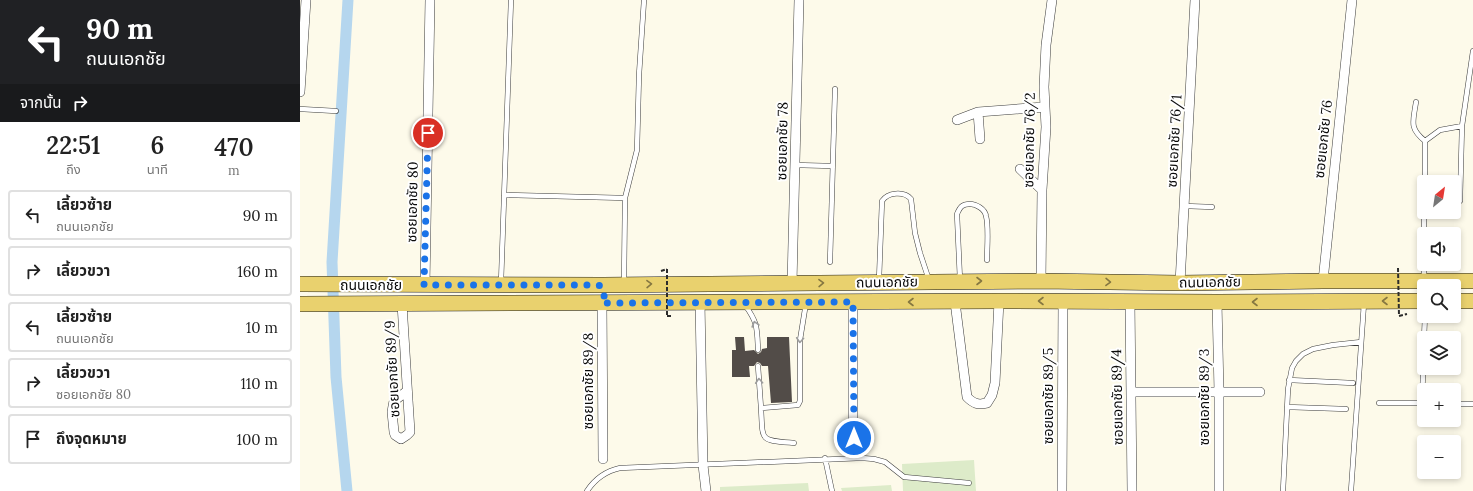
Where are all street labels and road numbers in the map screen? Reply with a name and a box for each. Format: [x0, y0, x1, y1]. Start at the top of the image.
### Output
street label: ซอยเอกชัย 76/2 [1019, 92, 1039, 188]
street label: ซอยเอกชัย 76/1 [1163, 94, 1185, 188]
street label: ซอยเอกชัย 76 [1310, 99, 1336, 179]
street label: ซอยเอกชัย 78 [772, 101, 792, 180]
street label: ซอยเอกชัย 80 [402, 161, 422, 243]
street label: ถนนเอกชัย [856, 272, 918, 292]
street label: ถนนเอกชัย [1179, 272, 1241, 292]
street label: ถนนเอกชัย [340, 276, 402, 294]
street label: ซอยเอกชัย 89/9 [380, 320, 404, 418]
street label: ซอยเอกชัย 89/8 [579, 332, 597, 429]
street label: ซอยเอกชัย 89/5 [1039, 348, 1057, 444]
street label: ซอยเอกชัย 89/4 [1107, 348, 1127, 445]
street label: ซอยเอกชัย 89/3 [1195, 348, 1213, 445]

